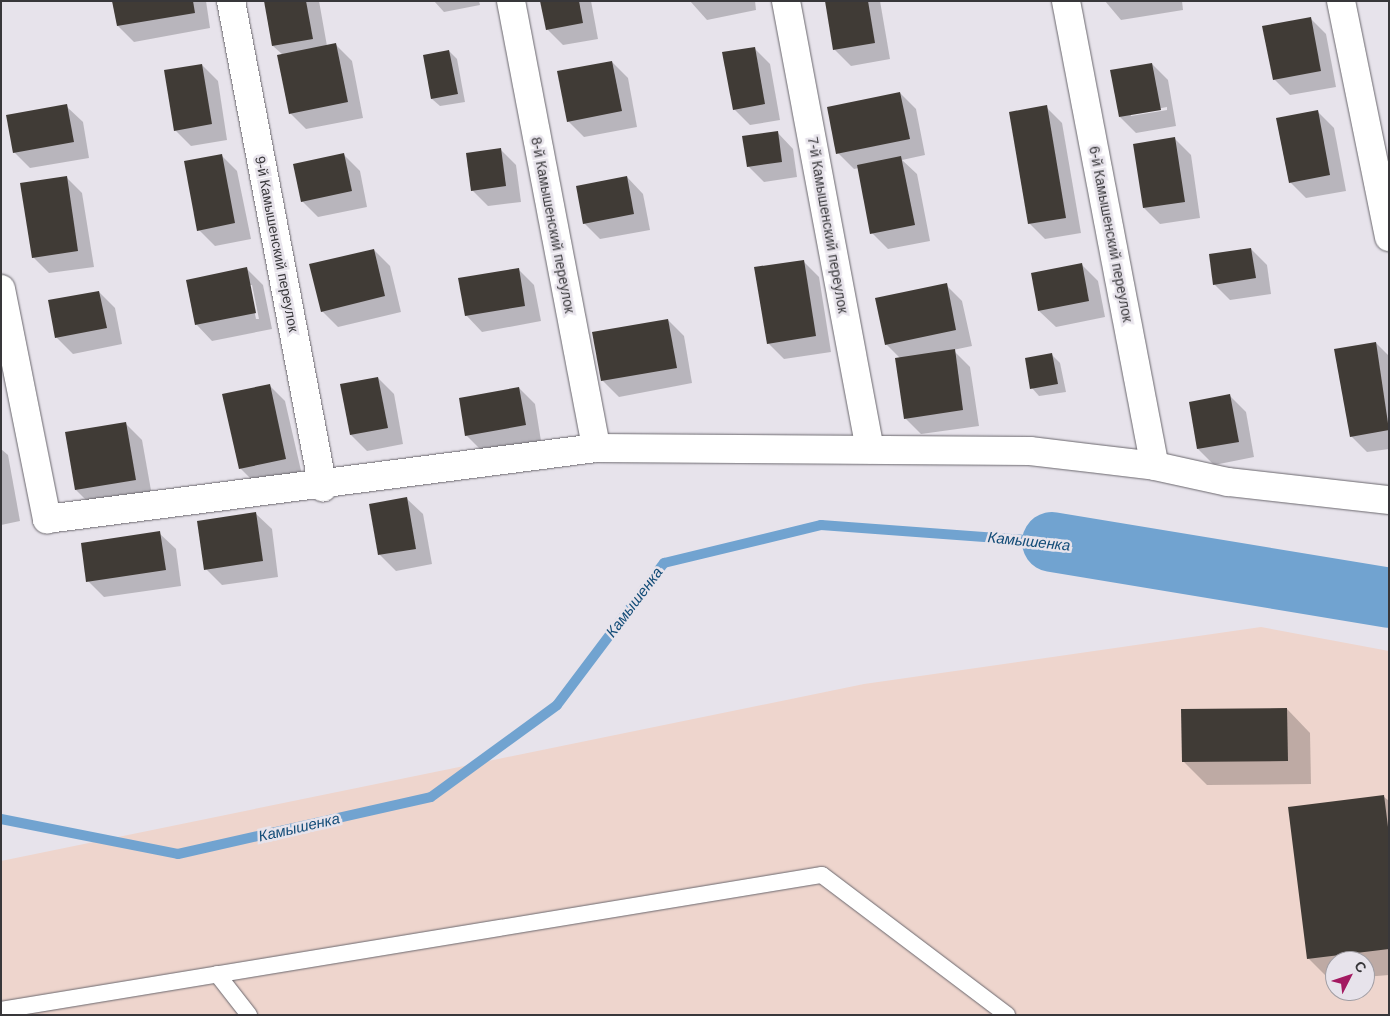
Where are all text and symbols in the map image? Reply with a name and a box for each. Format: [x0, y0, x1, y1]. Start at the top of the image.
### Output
street label: 7-й Камышенский переулок [804, 135, 852, 315]
street label: 8-й Камышенский переулок [528, 136, 578, 314]
street label: 6-й Камышенский переулок [1086, 145, 1136, 323]
street label: 9-й Камышенский переулок [252, 155, 302, 333]
water label: Камышенка [987, 528, 1071, 554]
water label: Камышенка [602, 563, 666, 641]
water label: Камышенка [257, 809, 341, 845]
north arrow [1325, 951, 1375, 1001]
text: С [1351, 958, 1370, 976]

